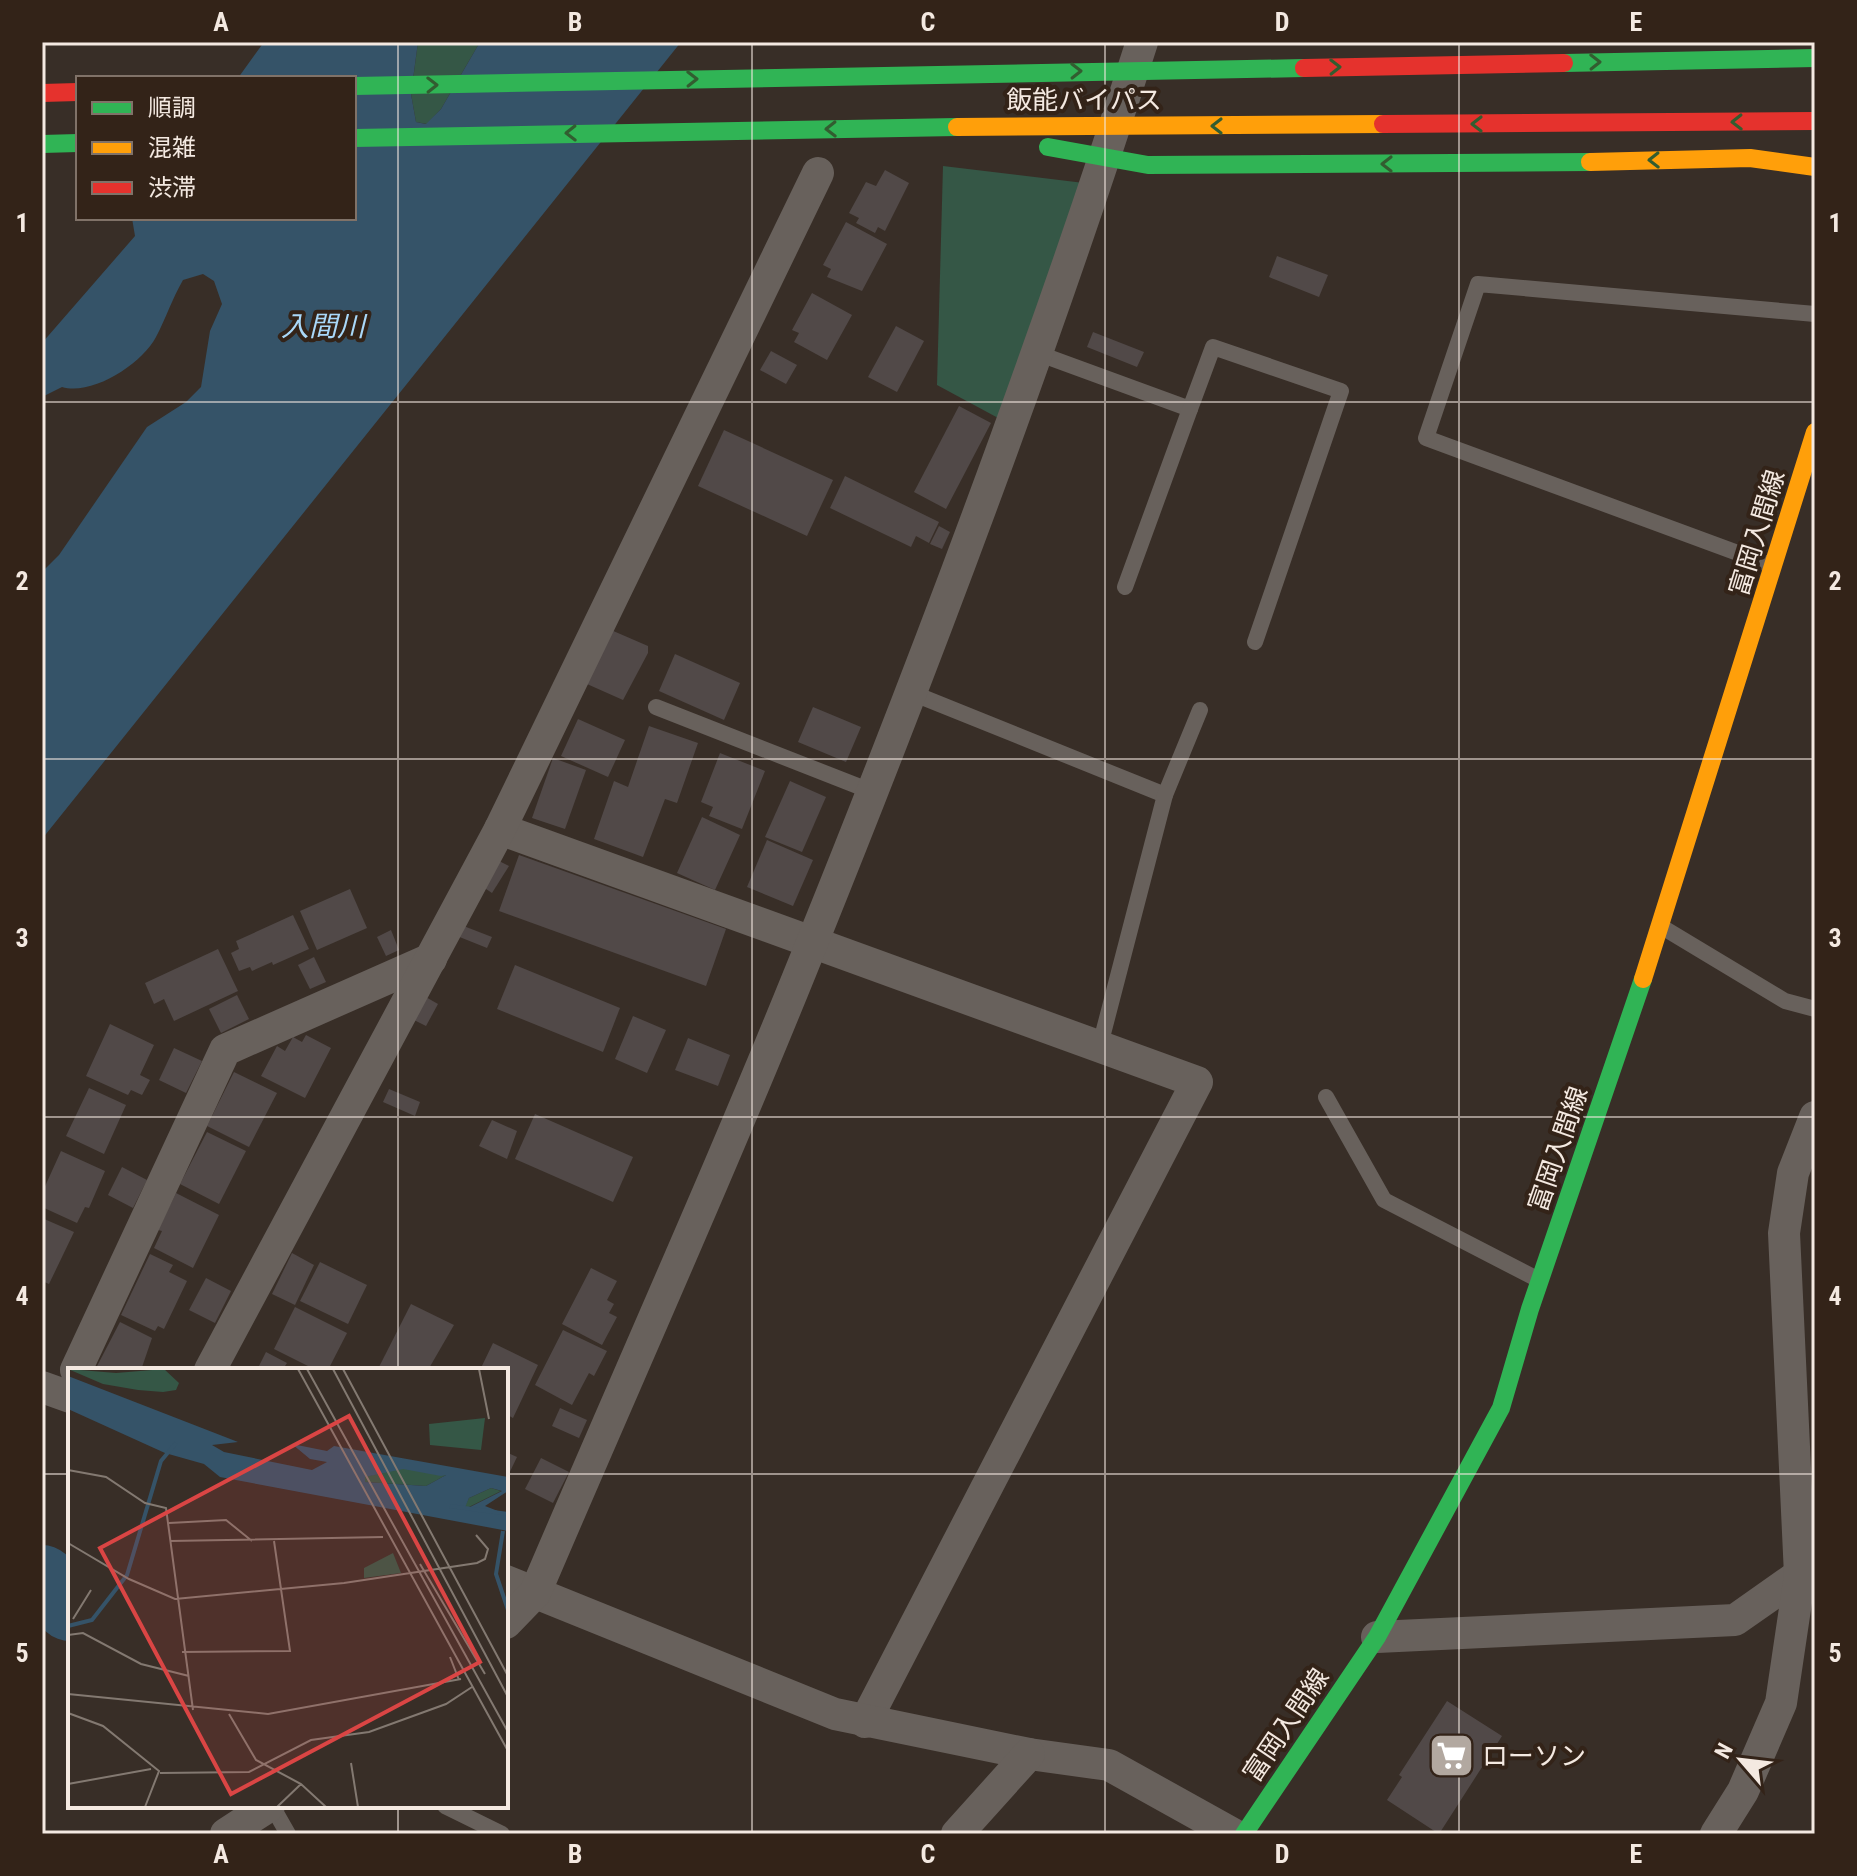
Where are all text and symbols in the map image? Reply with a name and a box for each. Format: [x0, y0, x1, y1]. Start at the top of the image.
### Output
text: A [213, 7, 229, 37]
text: B [568, 7, 582, 37]
text: C [921, 7, 936, 37]
text: D [1275, 7, 1289, 37]
text: E [1630, 7, 1643, 37]
one-way arrow [1589, 53, 1602, 71]
one-way arrow [1329, 58, 1342, 75]
one-way arrow [1070, 62, 1083, 80]
one-way arrow [686, 71, 699, 88]
legend [76, 76, 356, 220]
one-way arrow [426, 76, 439, 93]
street label: 飯能バイパス [1006, 85, 1162, 115]
text: 順調 [148, 94, 196, 122]
one-way arrow [1730, 113, 1743, 131]
one-way arrow [1470, 115, 1483, 133]
one-way arrow [1210, 117, 1223, 135]
one-way arrow [824, 120, 837, 137]
one-way arrow [564, 125, 577, 142]
text: 混雑 [148, 134, 196, 162]
one-way arrow [1647, 151, 1660, 169]
one-way arrow [1380, 155, 1393, 172]
text: 渋滞 [148, 174, 196, 202]
text: 1 [15, 208, 29, 238]
text: 1 [1828, 208, 1842, 238]
water label: 入間川 [281, 310, 368, 343]
street label: 富岡入間線 [1724, 466, 1790, 600]
text: 2 [15, 566, 29, 596]
text: 2 [1828, 566, 1842, 596]
text: 3 [15, 923, 29, 953]
text: 3 [1828, 923, 1842, 953]
street label: 富岡入間線 [1523, 1083, 1593, 1215]
text: 4 [15, 1281, 29, 1311]
text: 4 [1828, 1281, 1842, 1311]
inset map [68, 1368, 508, 1808]
text: 5 [15, 1638, 29, 1668]
text: 5 [1828, 1638, 1842, 1668]
street label: 富岡入間線 [1237, 1663, 1335, 1787]
north arrow [1701, 1720, 1781, 1800]
supermarket icon: ローソン [1427, 1732, 1475, 1780]
text: N [1710, 1739, 1738, 1763]
place label: ローソン [1482, 1741, 1586, 1771]
text: A [213, 1839, 229, 1869]
text: B [568, 1839, 582, 1869]
text: C [921, 1839, 936, 1869]
text: D [1275, 1839, 1289, 1869]
text: E [1630, 1839, 1643, 1869]

